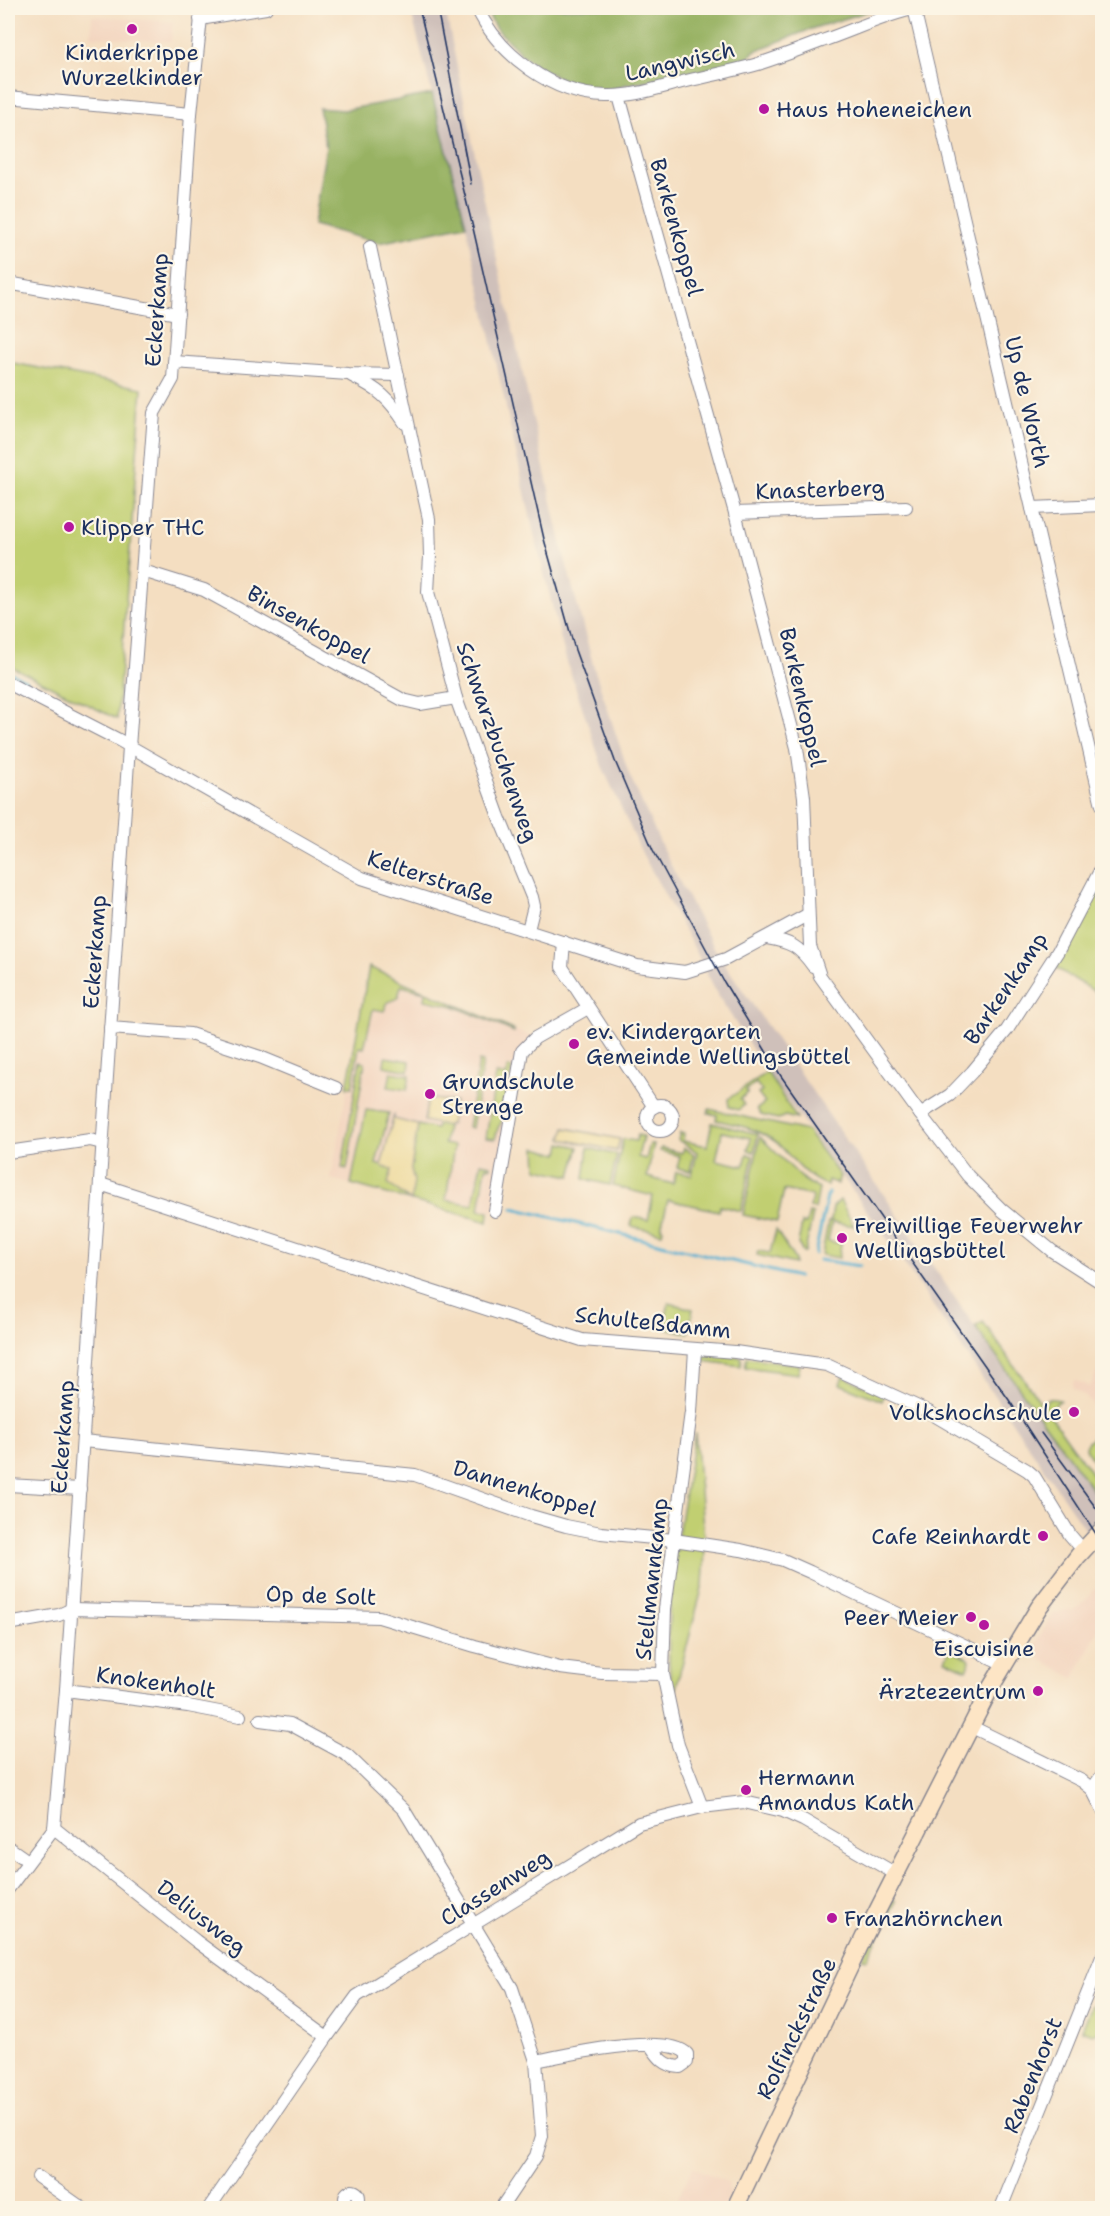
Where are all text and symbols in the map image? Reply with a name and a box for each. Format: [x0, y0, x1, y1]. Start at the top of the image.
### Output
marker: Kinderkrippe Wurzelkinder [125, 22, 139, 36]
street label: Langwisch [622, 35, 738, 88]
place label: Kinderkrippe Wurzelkinder [61, 38, 203, 92]
place label: Haus Hoheneichen [776, 95, 972, 124]
marker: Haus Hoheneichen [757, 102, 771, 116]
street label: Barkenkoppel [643, 155, 710, 300]
street label: Eckerkamp [138, 252, 175, 368]
street label: Up de Worth [998, 333, 1057, 471]
street label: Knasterberg [755, 473, 885, 506]
place label: Klipper THC [81, 513, 204, 542]
marker: Klipper THC [62, 520, 76, 534]
street label: Binsenkoppel [242, 579, 376, 671]
street label: Barkenkoppel [772, 625, 833, 770]
street label: Schwarzbuchenweg [450, 638, 545, 846]
street label: Kelterstraße [364, 843, 498, 912]
street label: Eckerkamp [76, 894, 113, 1010]
street label: Barkenkamp [957, 926, 1054, 1050]
place label: ev. Kindergarten Gemeinde Wellingsbüttel [586, 1017, 851, 1071]
marker: ev. Kindergarten Gemeinde Wellingsbüttel [567, 1037, 581, 1051]
place label: Grundschule Strenge [442, 1067, 575, 1121]
marker: Grundschule Strenge [423, 1087, 437, 1101]
place label: Freiwillige Feuerwehr Wellingsbüttel [854, 1211, 1083, 1265]
marker: Freiwillige Feuerwehr Wellingsbüttel [835, 1231, 849, 1245]
street label: Schulteßdamm [573, 1300, 732, 1345]
street label: Eckerkamp [44, 1379, 81, 1495]
place label: Volkshochschule [889, 1398, 1062, 1427]
marker: Volkshochschule [1067, 1405, 1081, 1419]
street label: Dannenkoppel [449, 1453, 601, 1524]
street label: Stellmannkamp [629, 1496, 674, 1662]
place label: Cafe Reinhardt [871, 1522, 1031, 1551]
marker: Cafe Reinhardt [1036, 1529, 1050, 1543]
street label: Op de Solt [265, 1579, 377, 1612]
place label: Peer Meier [844, 1603, 959, 1632]
marker: Peer Meier [964, 1610, 978, 1624]
marker: Eiscuisine [977, 1618, 991, 1632]
place label: Eiscuisine [934, 1634, 1034, 1663]
street label: Knokenholt [94, 1660, 218, 1705]
place label: Ärztezentrum [878, 1677, 1026, 1706]
marker: Ärztezentrum [1031, 1684, 1045, 1698]
place label: Hermann Amandus Kath [758, 1763, 914, 1817]
marker: Hermann Amandus Kath [739, 1783, 753, 1797]
street label: Classenweg [435, 1842, 556, 1933]
street label: Deliusweg [151, 1873, 253, 1962]
place label: Franzhörnchen [844, 1904, 1003, 1933]
marker: Franzhörnchen [825, 1911, 839, 1925]
street label: Rolfinckstraße [750, 1952, 843, 2104]
street label: Rabenhorst [996, 2013, 1069, 2138]

